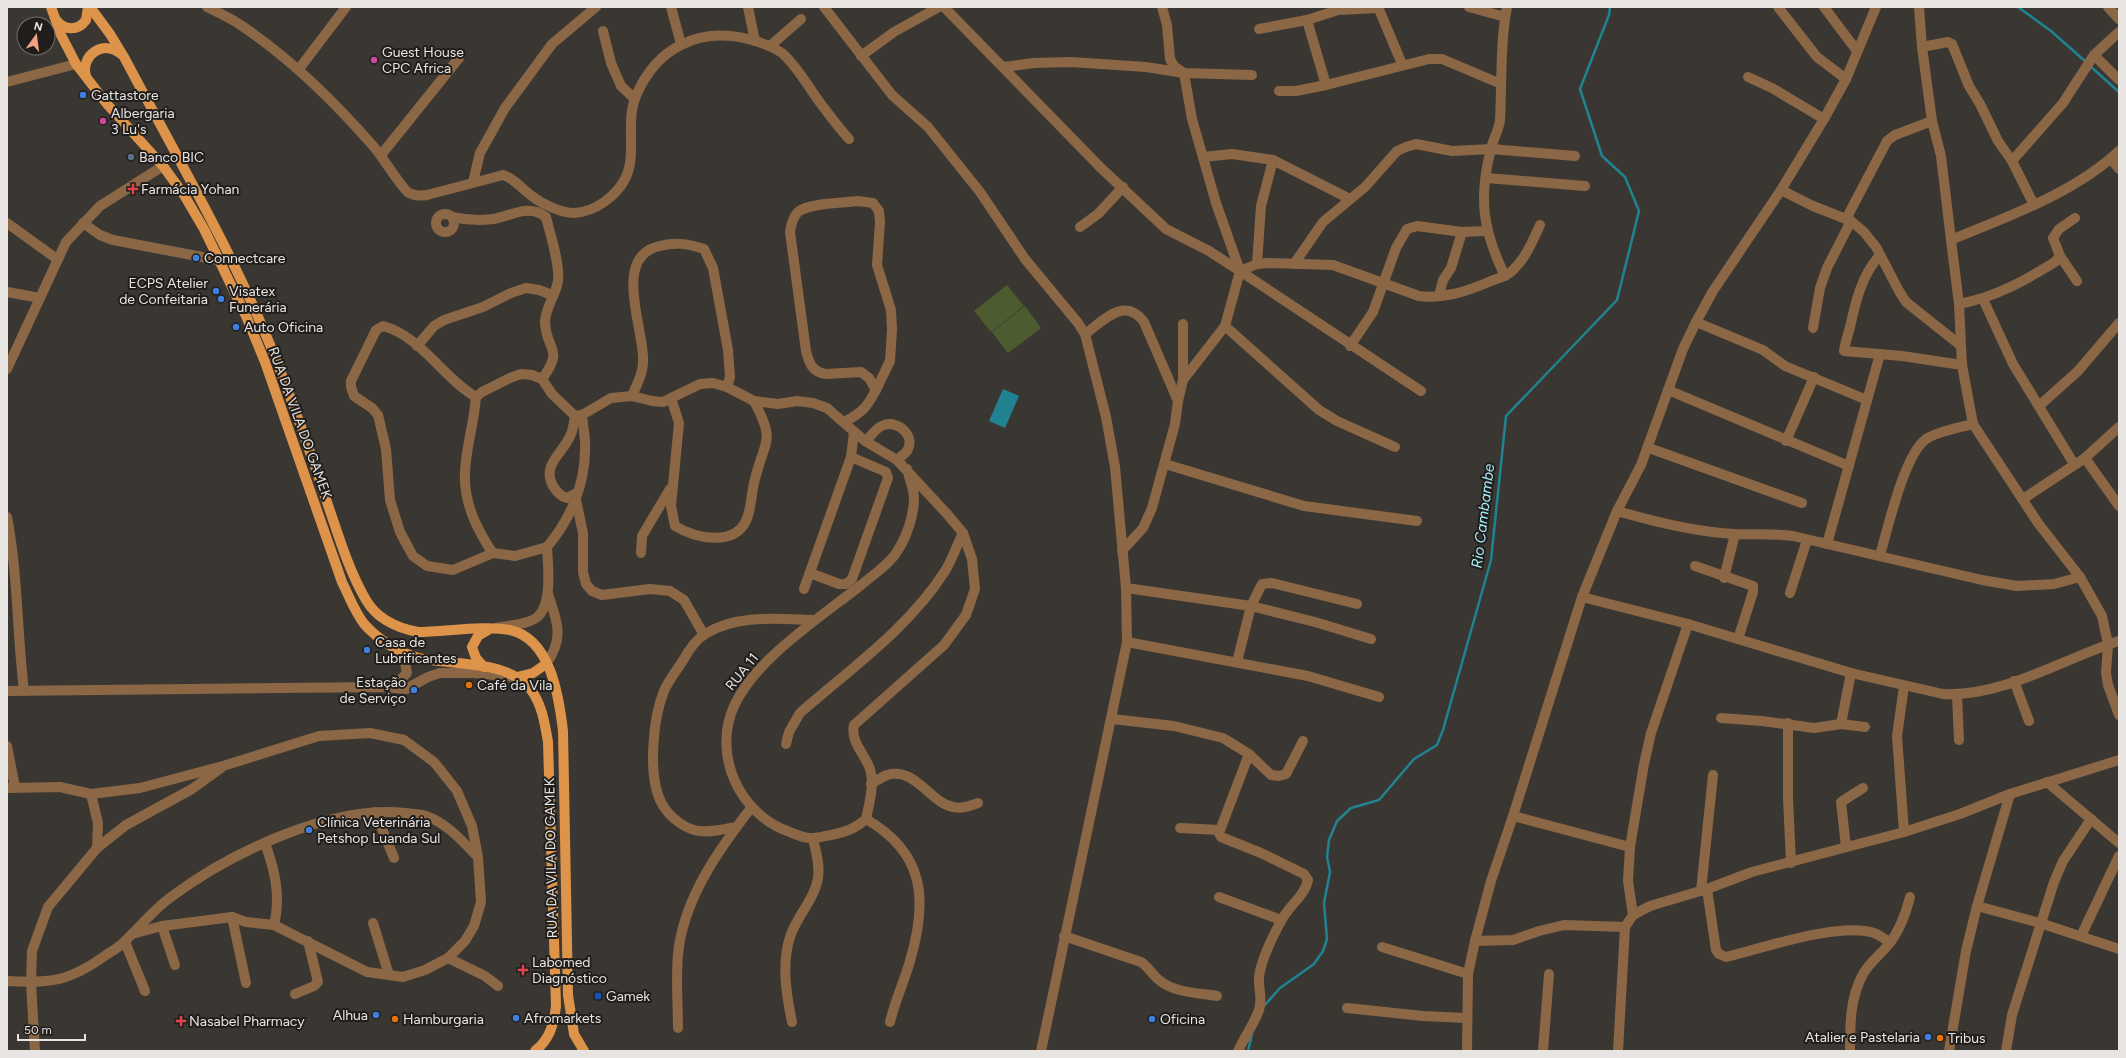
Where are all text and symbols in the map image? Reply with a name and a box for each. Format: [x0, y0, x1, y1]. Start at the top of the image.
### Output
north arrow [16, 16, 56, 56]
text: N [33, 19, 44, 34]
place label: Guest House CPC Africa [382, 44, 464, 77]
marker: Guest House CPC Africa [369, 55, 379, 65]
place label: Gattastore [91, 87, 159, 104]
marker: Gattastore [78, 90, 88, 100]
place label: Albergaria 3 Lu's [111, 105, 175, 138]
marker: Albergaria 3 Lu's [98, 116, 108, 126]
place label: Banco BIC [139, 149, 204, 166]
marker: Banco BIC [126, 152, 136, 162]
place label: Farmácia Yohan [141, 181, 240, 198]
marker: Farmácia Yohan [128, 184, 138, 194]
place label: Connectcare [204, 250, 286, 267]
marker: Connectcare [191, 253, 201, 263]
place label: ECPS Atelier de Confeitaria [119, 275, 208, 308]
place label: Visatex Funerária [229, 283, 287, 316]
marker: ECPS Atelier de Confeitaria [211, 286, 221, 296]
marker: Visatex Funerária [216, 294, 226, 304]
place label: Auto Oficina [244, 319, 323, 336]
marker: Auto Oficina [231, 322, 241, 332]
street label: RUA DA VILA DO GAMEK [265, 345, 336, 502]
water label: Rio Cambambe [1468, 463, 1498, 569]
place label: Casa de Lubrificantes [375, 634, 457, 667]
marker: Casa de Lubrificantes [362, 645, 372, 655]
street label: RUA 11 [722, 650, 762, 694]
place label: Estação de Serviço [340, 674, 406, 707]
place label: Café da Vila [477, 677, 552, 694]
marker: Café da Vila [464, 680, 474, 690]
marker: Estação de Serviço [409, 685, 419, 695]
street label: RUA DA VILA DO GAMEK [541, 777, 561, 938]
place label: Clínica Veterinária Petshop Luanda Sul [317, 814, 440, 847]
marker: Clínica Veterinária Petshop Luanda Sul [304, 825, 314, 835]
place label: Labomed Diagnóstico [532, 954, 607, 987]
marker: Labomed Diagnóstico [517, 964, 529, 976]
place label: Gamek [606, 988, 650, 1005]
marker: Gamek [593, 991, 603, 1001]
place label: Alhua [333, 1007, 368, 1024]
marker: Alhua [371, 1010, 381, 1020]
place label: Afromarkets [524, 1010, 601, 1027]
place label: Hamburgaria [403, 1011, 484, 1028]
place label: Oficina [1160, 1011, 1205, 1028]
place label: Nasabel Pharmacy [189, 1013, 305, 1030]
marker: Afromarkets [511, 1013, 521, 1023]
marker: Hamburgaria [390, 1014, 400, 1024]
marker: Oficina [1147, 1014, 1157, 1024]
scale bar [18, 1016, 85, 1042]
marker: Nasabel Pharmacy [176, 1016, 186, 1026]
text: 50 m [24, 1023, 52, 1037]
place label: Atalier e Pastelaria [1805, 1029, 1920, 1046]
place label: Tribus [1948, 1030, 1986, 1047]
marker: Atalier e Pastelaria [1923, 1032, 1933, 1042]
marker: Tribus [1935, 1033, 1945, 1043]

